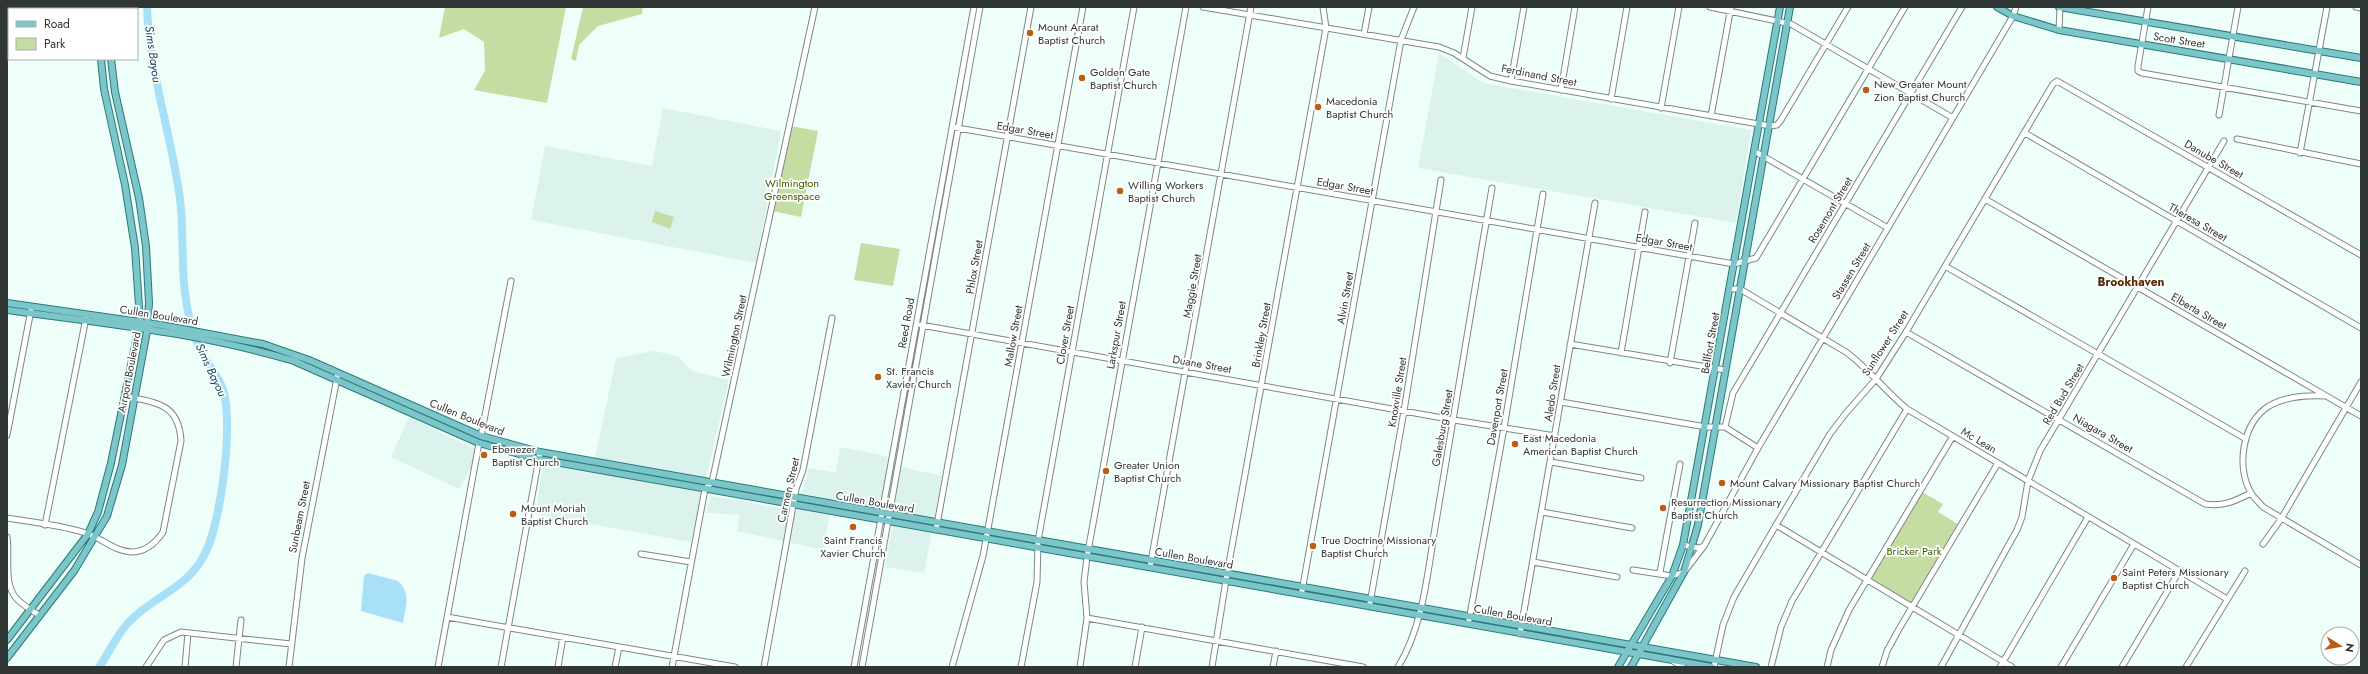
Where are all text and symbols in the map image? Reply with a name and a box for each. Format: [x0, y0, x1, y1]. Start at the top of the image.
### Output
legend [8, 8, 138, 60]
text: Road [44, 15, 70, 33]
place label: Mount Ararat Baptist Church [1038, 19, 1105, 48]
water label: Sims Bayou [140, 24, 166, 84]
marker: Mount Ararat Baptist Church [1025, 28, 1035, 38]
street label: Scott Street [2152, 28, 2206, 52]
text: Park [44, 35, 66, 53]
street label: Ferdinand Street [1500, 60, 1578, 90]
place label: Golden Gate Baptist Church [1090, 64, 1157, 93]
marker: Golden Gate Baptist Church [1077, 73, 1087, 83]
place label: New Greater Mount Zion Baptist Church [1874, 76, 1967, 105]
marker: New Greater Mount Zion Baptist Church [1861, 85, 1871, 95]
place label: Macedonia Baptist Church [1326, 93, 1393, 122]
marker: Macedonia Baptist Church [1313, 102, 1323, 112]
street label: Edgar Street [995, 117, 1055, 143]
street label: Danube Street [2182, 136, 2247, 183]
street label: Edgar Street [1315, 173, 1375, 199]
street label: Rosemont Street [1804, 174, 1856, 246]
park label: Wilmington Greenspace [764, 175, 820, 204]
place label: Willing Workers Baptist Church [1128, 177, 1204, 206]
marker: Willing Workers Baptist Church [1115, 186, 1125, 196]
street label: Theresa Street [2166, 199, 2230, 245]
street label: Edgar Street [1634, 229, 1694, 255]
street label: Phlox Street [961, 239, 987, 295]
street label: Stassen Street [1828, 239, 1874, 302]
street label: Maggie Street [1178, 252, 1206, 319]
street label: Alvin Street [1333, 270, 1358, 325]
district label: Brookhaven [2098, 273, 2165, 291]
street label: Elberta Street [2168, 289, 2230, 334]
street label: Wilmington Street [717, 293, 751, 379]
street label: Reed Road [894, 297, 918, 349]
street label: Larkspur Street [1102, 299, 1130, 370]
street label: Cullen Boulevard [119, 301, 199, 329]
street label: Brinkley Street [1247, 301, 1275, 369]
street label: Mallow Street [1000, 304, 1026, 368]
street label: Clover Street [1052, 304, 1078, 366]
street label: Sunflower Street [1858, 307, 1912, 379]
street label: Bellfort Street [1697, 311, 1723, 375]
street label: Airport Boulevard [113, 330, 145, 414]
water label: Sims Bayou [191, 340, 231, 400]
street label: Duane Street [1171, 351, 1233, 377]
street label: Knoxville Street [1384, 356, 1410, 428]
street label: Red Bud Street [2038, 360, 2088, 428]
place label: St. Francis Xavier Church [886, 363, 952, 392]
street label: Aledo Street [1540, 363, 1564, 423]
street label: Davenport Street [1482, 367, 1512, 446]
marker: St. Francis Xavier Church [873, 372, 883, 382]
street label: Galesburg Street [1427, 388, 1457, 468]
street label: Cullen Boulevard [427, 395, 507, 439]
street label: Niagara Street [2070, 409, 2136, 457]
street label: Mc Lean [1958, 423, 2000, 457]
place label: East Macedonia American Baptist Church [1523, 430, 1638, 459]
marker: East Macedonia American Baptist Church [1510, 439, 1520, 449]
place label: Ebenezer Baptist Church [492, 441, 559, 470]
marker: Ebenezer Baptist Church [479, 450, 489, 460]
street label: Carmen Street [773, 456, 803, 524]
place label: Greater Union Baptist Church [1114, 457, 1181, 486]
marker: Greater Union Baptist Church [1101, 466, 1111, 476]
place label: Mount Calvary Missionary Baptist Church [1730, 475, 1920, 491]
marker: Mount Calvary Missionary Baptist Church [1717, 478, 1727, 488]
street label: Sunbeam Street [284, 479, 314, 554]
street label: Cullen Boulevard [835, 487, 915, 517]
place label: Resurrection Missionary Baptist Church [1671, 494, 1782, 523]
place label: Mount Moriah Baptist Church [521, 500, 588, 529]
marker: Resurrection Missionary Baptist Church [1658, 503, 1668, 513]
marker: Mount Moriah Baptist Church [508, 509, 518, 519]
marker: Saint Francis Xavier Church [848, 522, 858, 532]
place label: Saint Francis Xavier Church [820, 532, 886, 561]
place label: True Doctrine Missionary Baptist Church [1321, 532, 1436, 561]
marker: True Doctrine Missionary Baptist Church [1308, 541, 1318, 551]
street label: Cullen Boulevard [1154, 543, 1234, 573]
park label: Bricker Park [1886, 543, 1942, 559]
place label: Saint Peters Missionary Baptist Church [2122, 564, 2229, 593]
marker: Saint Peters Missionary Baptist Church [2109, 573, 2119, 583]
street label: Cullen Boulevard [1473, 600, 1553, 630]
north arrow [2320, 626, 2360, 666]
text: N [2341, 642, 2359, 654]

